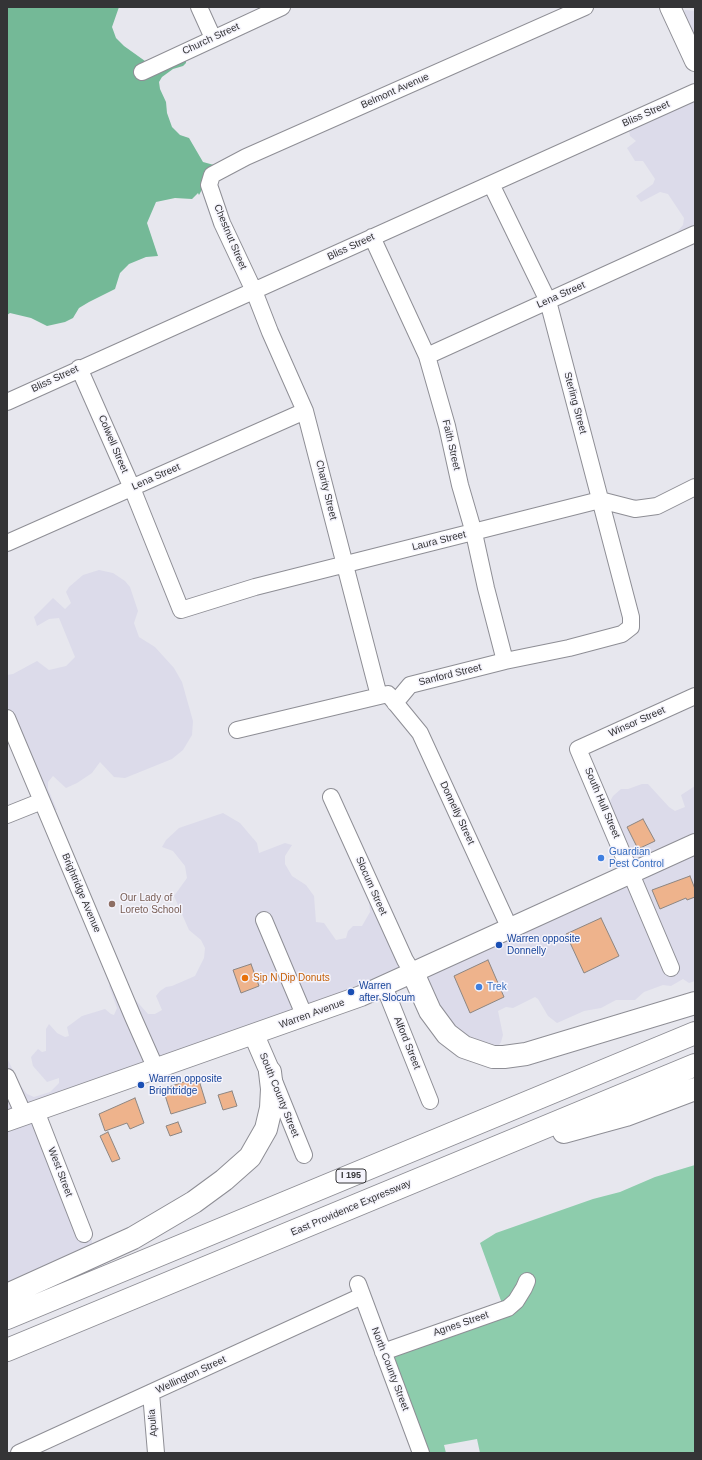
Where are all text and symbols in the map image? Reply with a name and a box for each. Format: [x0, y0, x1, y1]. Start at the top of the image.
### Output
street label: Church Street [181, 21, 241, 57]
street label: Belmont Avenue [359, 71, 431, 111]
street label: Bliss Street [620, 98, 672, 130]
street label: Chestnut Street [211, 203, 249, 271]
street label: Bliss Street [326, 231, 376, 263]
street label: Lena Street [535, 279, 587, 311]
street label: Bliss Street [30, 363, 80, 395]
street label: Sterling Street [561, 371, 589, 435]
street label: Colwell Street [95, 413, 131, 475]
street label: Faith Street [439, 418, 463, 472]
street label: Charity Street [313, 459, 339, 521]
street label: Lena Street [130, 461, 182, 493]
street label: Laura Street [411, 529, 467, 553]
street label: Sanford Street [417, 661, 483, 689]
street label: Winsor Street [607, 704, 667, 740]
street label: South Hull Street [582, 766, 622, 840]
street label: Donnelly Street [437, 779, 477, 847]
place label: Guardian Pest Control [609, 846, 664, 870]
street label: Brightridge Avenue [59, 852, 103, 934]
marker: Guardian Pest Control [596, 853, 606, 863]
street label: Slocum Street [353, 855, 389, 917]
place label: Our Lady of Loreto School [120, 892, 182, 916]
marker: Our Lady of Loreto School [107, 899, 117, 909]
place label: Warren opposite Donnelly [507, 933, 580, 956]
marker: Warren opposite Donnelly [494, 940, 504, 950]
place label: Sip N Dip Donuts [253, 972, 330, 984]
marker: Sip N Dip Donuts [240, 973, 250, 983]
place label: Warren after Slocum [359, 980, 415, 1004]
place label: Trek [487, 981, 507, 993]
marker: Trek [474, 982, 484, 992]
marker: Warren after Slocum [346, 987, 356, 997]
street label: Warren Avenue [278, 997, 346, 1031]
street label: Alford Street [391, 1015, 423, 1071]
street label: South County Street [257, 1051, 301, 1139]
place label: Warren opposite Brightridge [149, 1073, 222, 1096]
marker: Warren opposite Brightridge [136, 1080, 146, 1090]
street label: West Street [45, 1146, 75, 1198]
road number: I 195 [336, 1169, 366, 1183]
street label: East Providence Expressway [289, 1177, 413, 1239]
street label: Agnes Street [432, 1309, 490, 1339]
street label: North County Street [369, 1326, 411, 1412]
street label: Wellington Street [154, 1354, 228, 1396]
street label: Apulia [146, 1409, 160, 1437]

